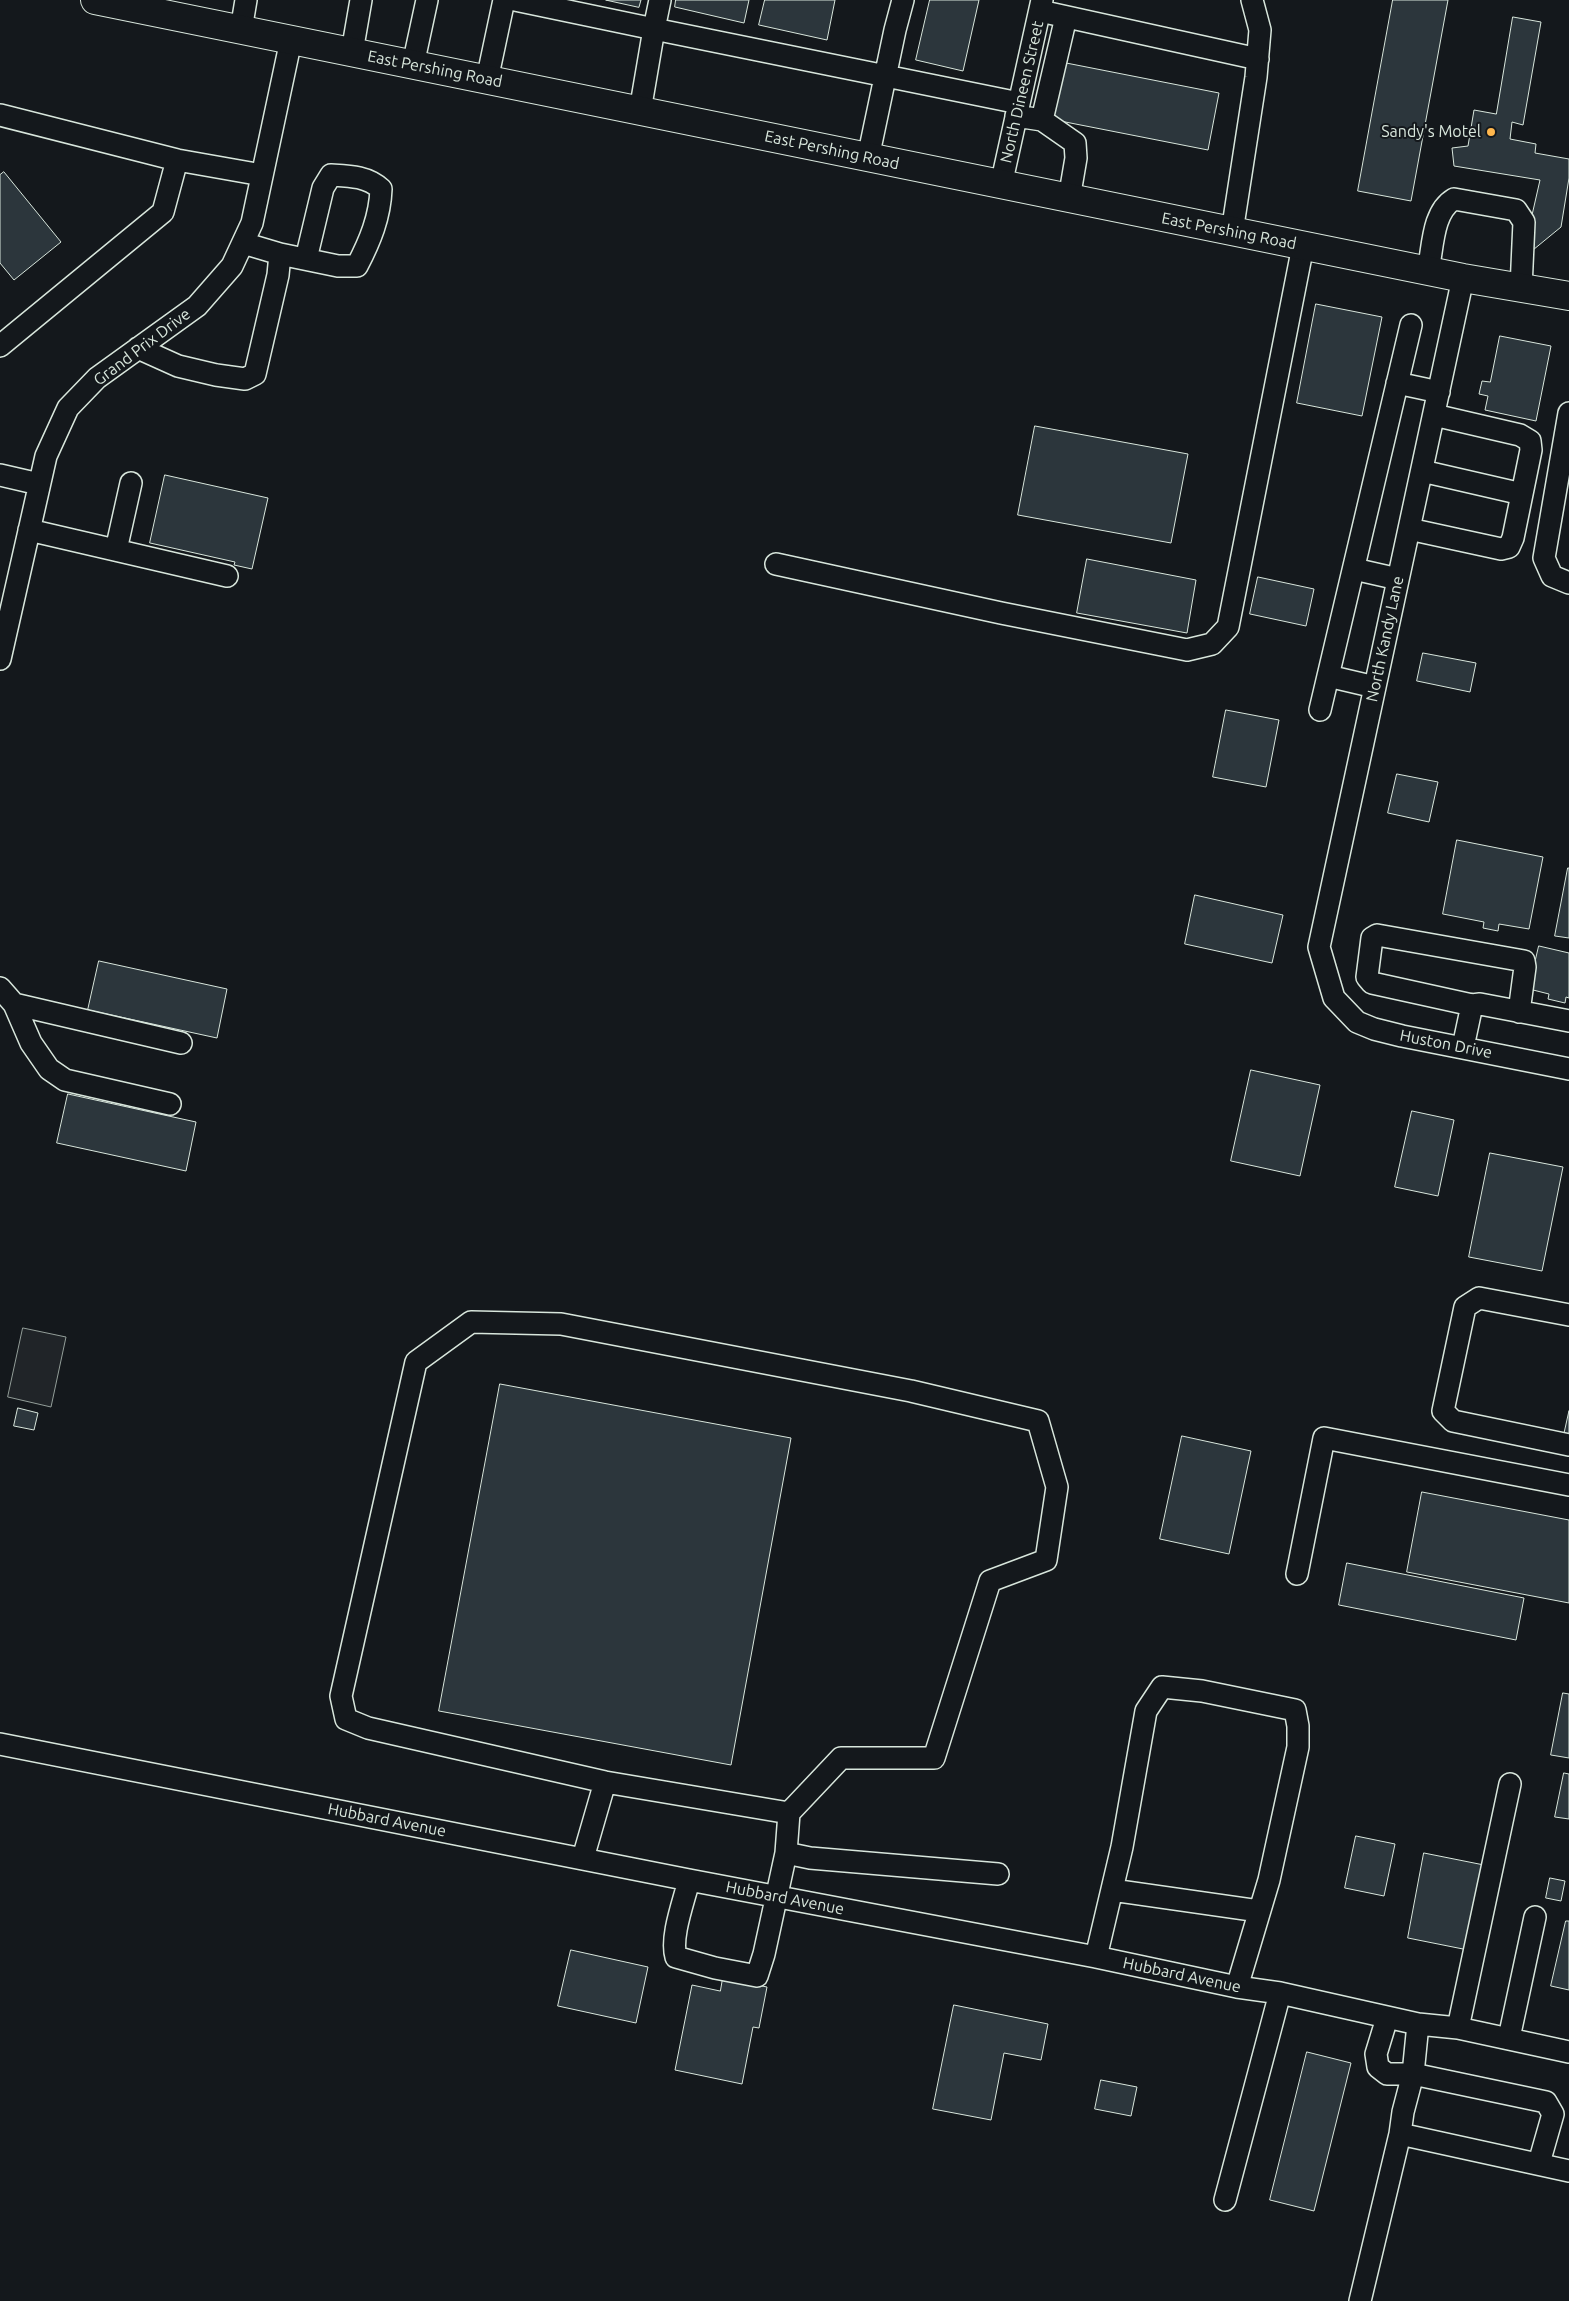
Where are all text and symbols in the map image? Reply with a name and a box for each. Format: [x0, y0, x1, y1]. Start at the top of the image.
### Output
street label: North Dineen Street [996, 19, 1048, 165]
street label: East Pershing Road [366, 46, 504, 92]
place label: Sandy's Motel [1381, 122, 1481, 142]
street label: East Pershing Road [763, 126, 901, 174]
marker: Sandy's Motel [1485, 126, 1497, 138]
street label: East Pershing Road [1160, 208, 1298, 254]
street label: Grand Prix Drive [90, 304, 194, 390]
street label: North Kandy Lane [1362, 574, 1408, 704]
street label: Huston Drive [1398, 1026, 1494, 1062]
street label: Hubbard Avenue [326, 1799, 448, 1841]
street label: Hubbard Avenue [724, 1877, 846, 1919]
street label: Hubbard Avenue [1121, 1953, 1243, 1997]

